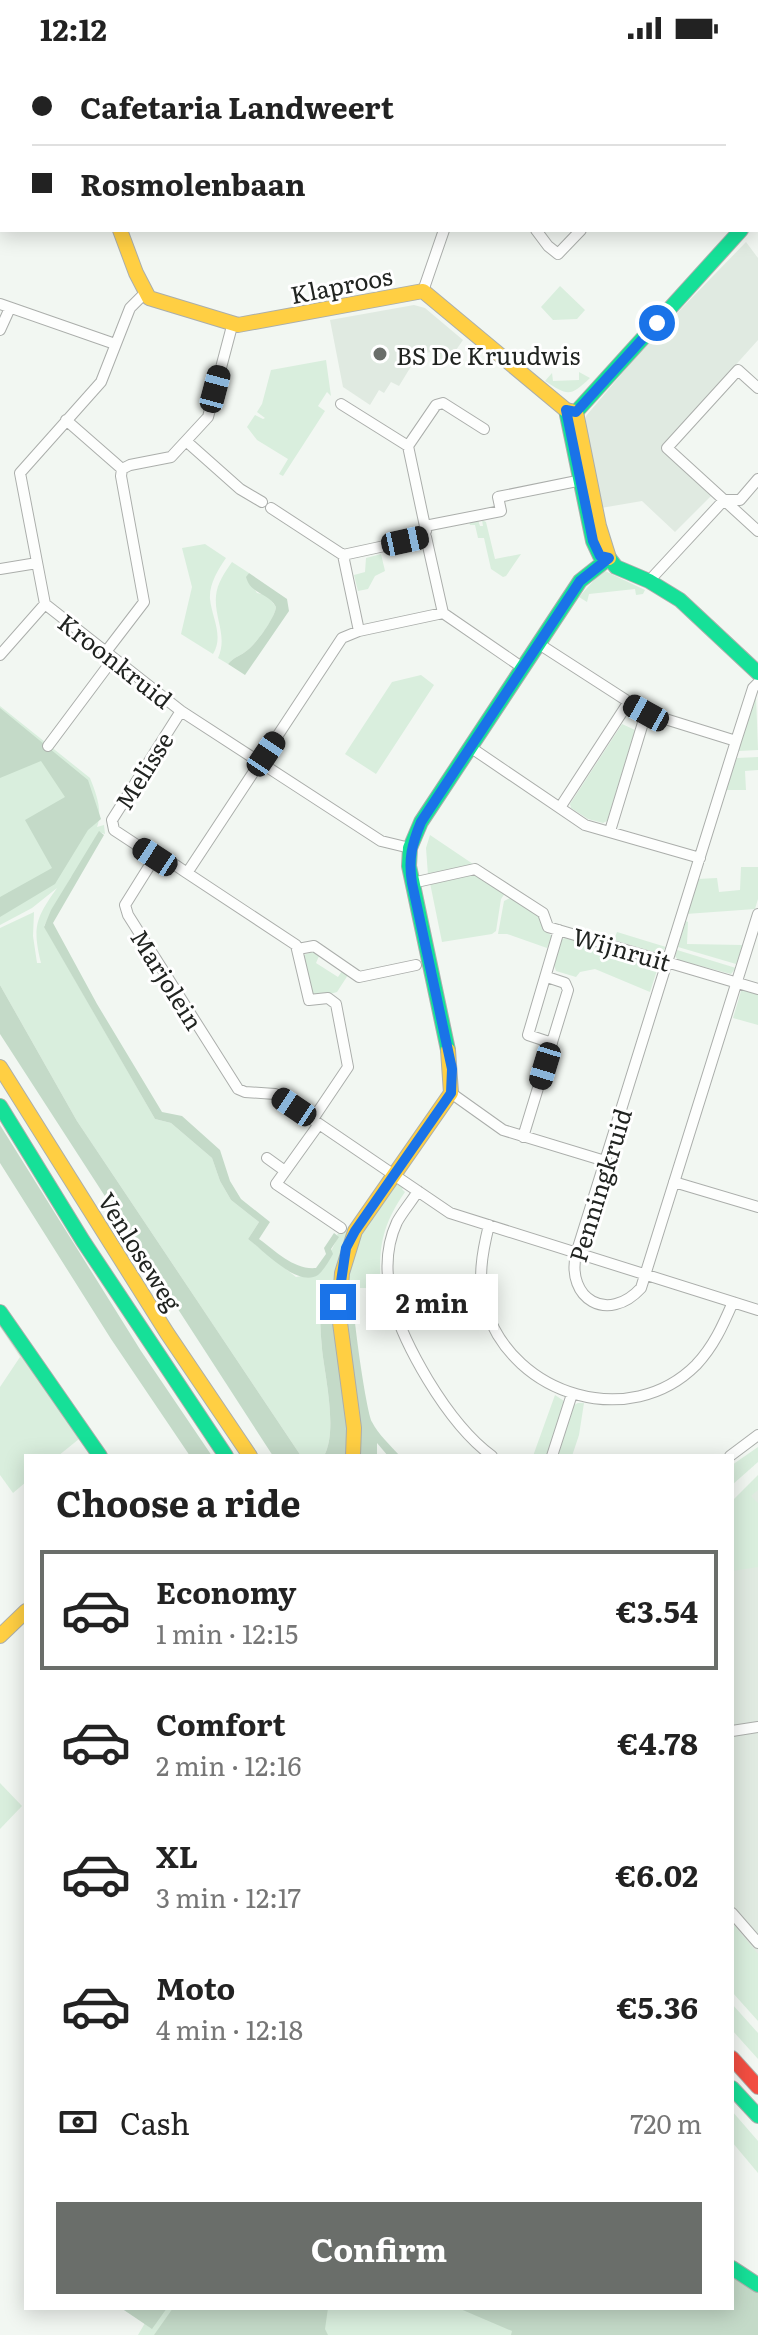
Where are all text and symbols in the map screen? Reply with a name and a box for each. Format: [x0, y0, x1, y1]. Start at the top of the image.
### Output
text: 12:12 [40, 6, 107, 50]
text: Cafetaria Landweert [80, 84, 394, 128]
text: Rosmolenbaan [80, 161, 306, 205]
street label: Klaproos [287, 257, 395, 311]
route start [639, 305, 675, 341]
place label: BS De Kruudwis [396, 337, 580, 372]
marker: BS De Kruudwis [371, 345, 389, 363]
car [197, 363, 233, 415]
car [379, 524, 431, 558]
street label: Kroonkruid [51, 604, 181, 716]
car [619, 691, 673, 735]
street label: Melisse [105, 724, 181, 816]
car [243, 727, 289, 781]
car [128, 834, 182, 880]
street label: Wijnruit [569, 917, 675, 979]
street label: Marjolein [123, 922, 213, 1036]
car [527, 1040, 563, 1092]
car [267, 1084, 321, 1130]
street label: Penningkruid [559, 1104, 639, 1266]
street label: Venloseweg [91, 1185, 192, 1318]
callout: 2 min [366, 1274, 498, 1330]
text: 2 min [396, 1282, 468, 1321]
route end [320, 1284, 356, 1320]
text: Choose a ride [56, 1475, 301, 1528]
text: Economy [156, 1569, 296, 1613]
icon: car [60, 1574, 132, 1646]
text: €3.54 [616, 1588, 698, 1632]
text: 1 min · 12:15 [156, 1613, 298, 1652]
text: Comfort [156, 1701, 286, 1745]
icon: car [60, 1706, 132, 1778]
text: €4.78 [618, 1720, 698, 1764]
text: 2 min · 12:16 [156, 1745, 302, 1784]
text: XL [156, 1833, 198, 1877]
icon: car [60, 1838, 132, 1910]
text: €6.02 [616, 1852, 698, 1896]
text: 3 min · 12:17 [156, 1877, 301, 1916]
text: Moto [156, 1965, 235, 2009]
icon: car [60, 1970, 132, 2042]
text: €5.36 [617, 1984, 698, 2028]
text: 4 min · 12:18 [156, 2009, 303, 2048]
icon: cash [56, 2100, 100, 2144]
text: Cash [120, 2100, 190, 2144]
text: 720 m [630, 2103, 702, 2142]
button: Confirm [56, 2202, 702, 2294]

